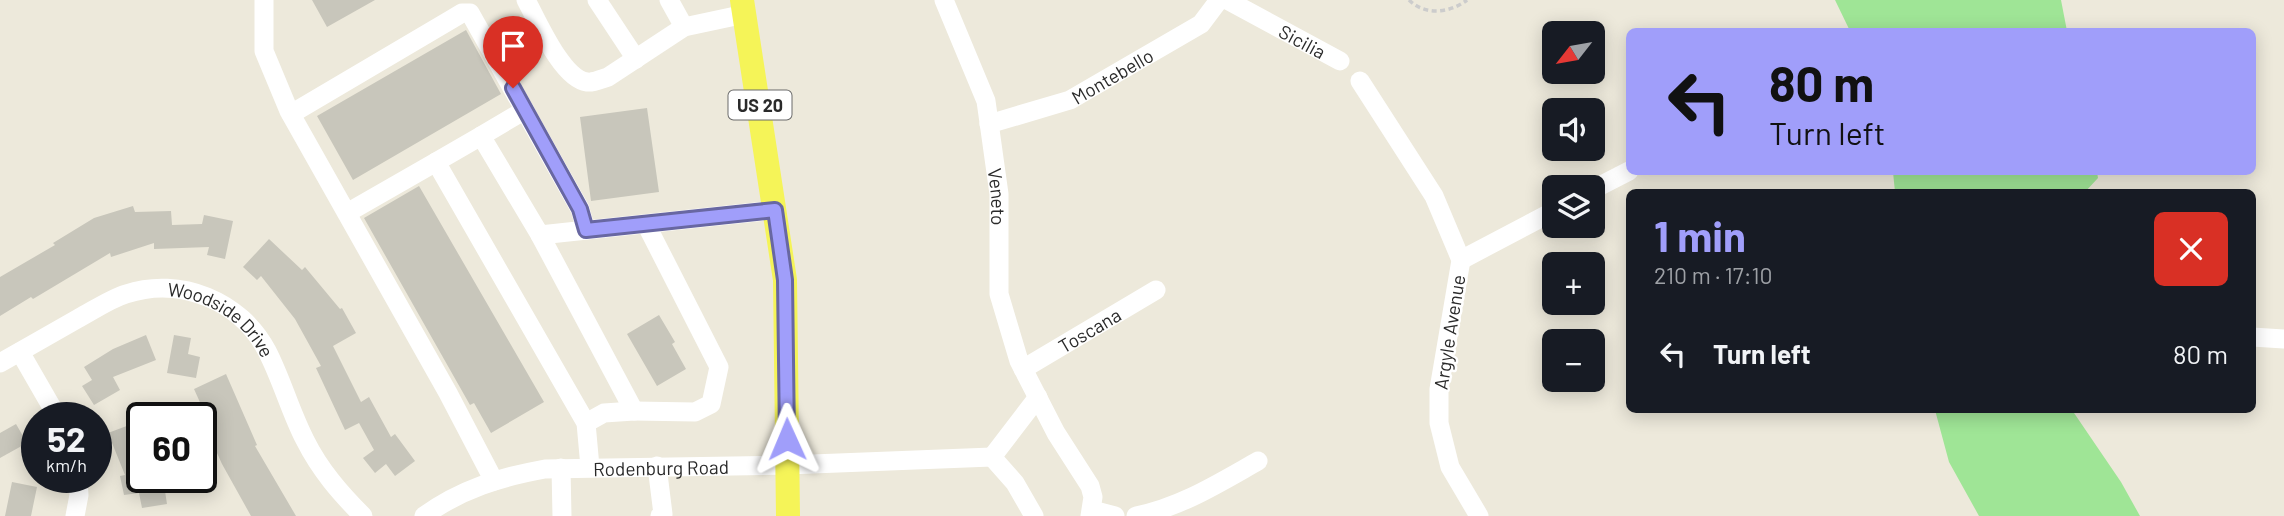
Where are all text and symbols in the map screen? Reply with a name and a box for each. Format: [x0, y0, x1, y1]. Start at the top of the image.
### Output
pin [483, 16, 543, 88]
street label: Sicilia [1275, 19, 1330, 63]
north arrow [1542, 21, 1605, 84]
map controls [1542, 21, 1605, 392]
icon: arrive [494, 27, 532, 65]
street label: Montebello [1067, 43, 1157, 108]
text: 80 m [1769, 53, 1874, 112]
icon: left [1654, 56, 1745, 147]
road number: US 20 [728, 90, 792, 120]
button: sound [1542, 98, 1605, 161]
text: Turn left [1769, 113, 1886, 151]
street label: Veneto [984, 167, 1011, 225]
button: layers [1542, 175, 1605, 238]
text: 1 min [1654, 210, 1746, 260]
button: close [2154, 212, 2228, 286]
button: + [1542, 252, 1605, 315]
text: 210 m · 17:10 [1654, 261, 1772, 289]
street label: Argyle Avenue [1429, 273, 1469, 391]
street label: Woodside Drive [167, 277, 279, 361]
street label: Toscana [1054, 302, 1125, 357]
button: − [1542, 329, 1605, 392]
icon: left [1654, 335, 1692, 373]
text: Turn left [1713, 338, 1811, 369]
text: 80 m [2173, 338, 2228, 369]
speed limit sign: 60 [126, 402, 217, 493]
position arrow [750, 402, 824, 476]
text: 52 [47, 417, 86, 459]
text: km/h [46, 454, 87, 476]
street label: Rodenburg Road [593, 454, 729, 480]

